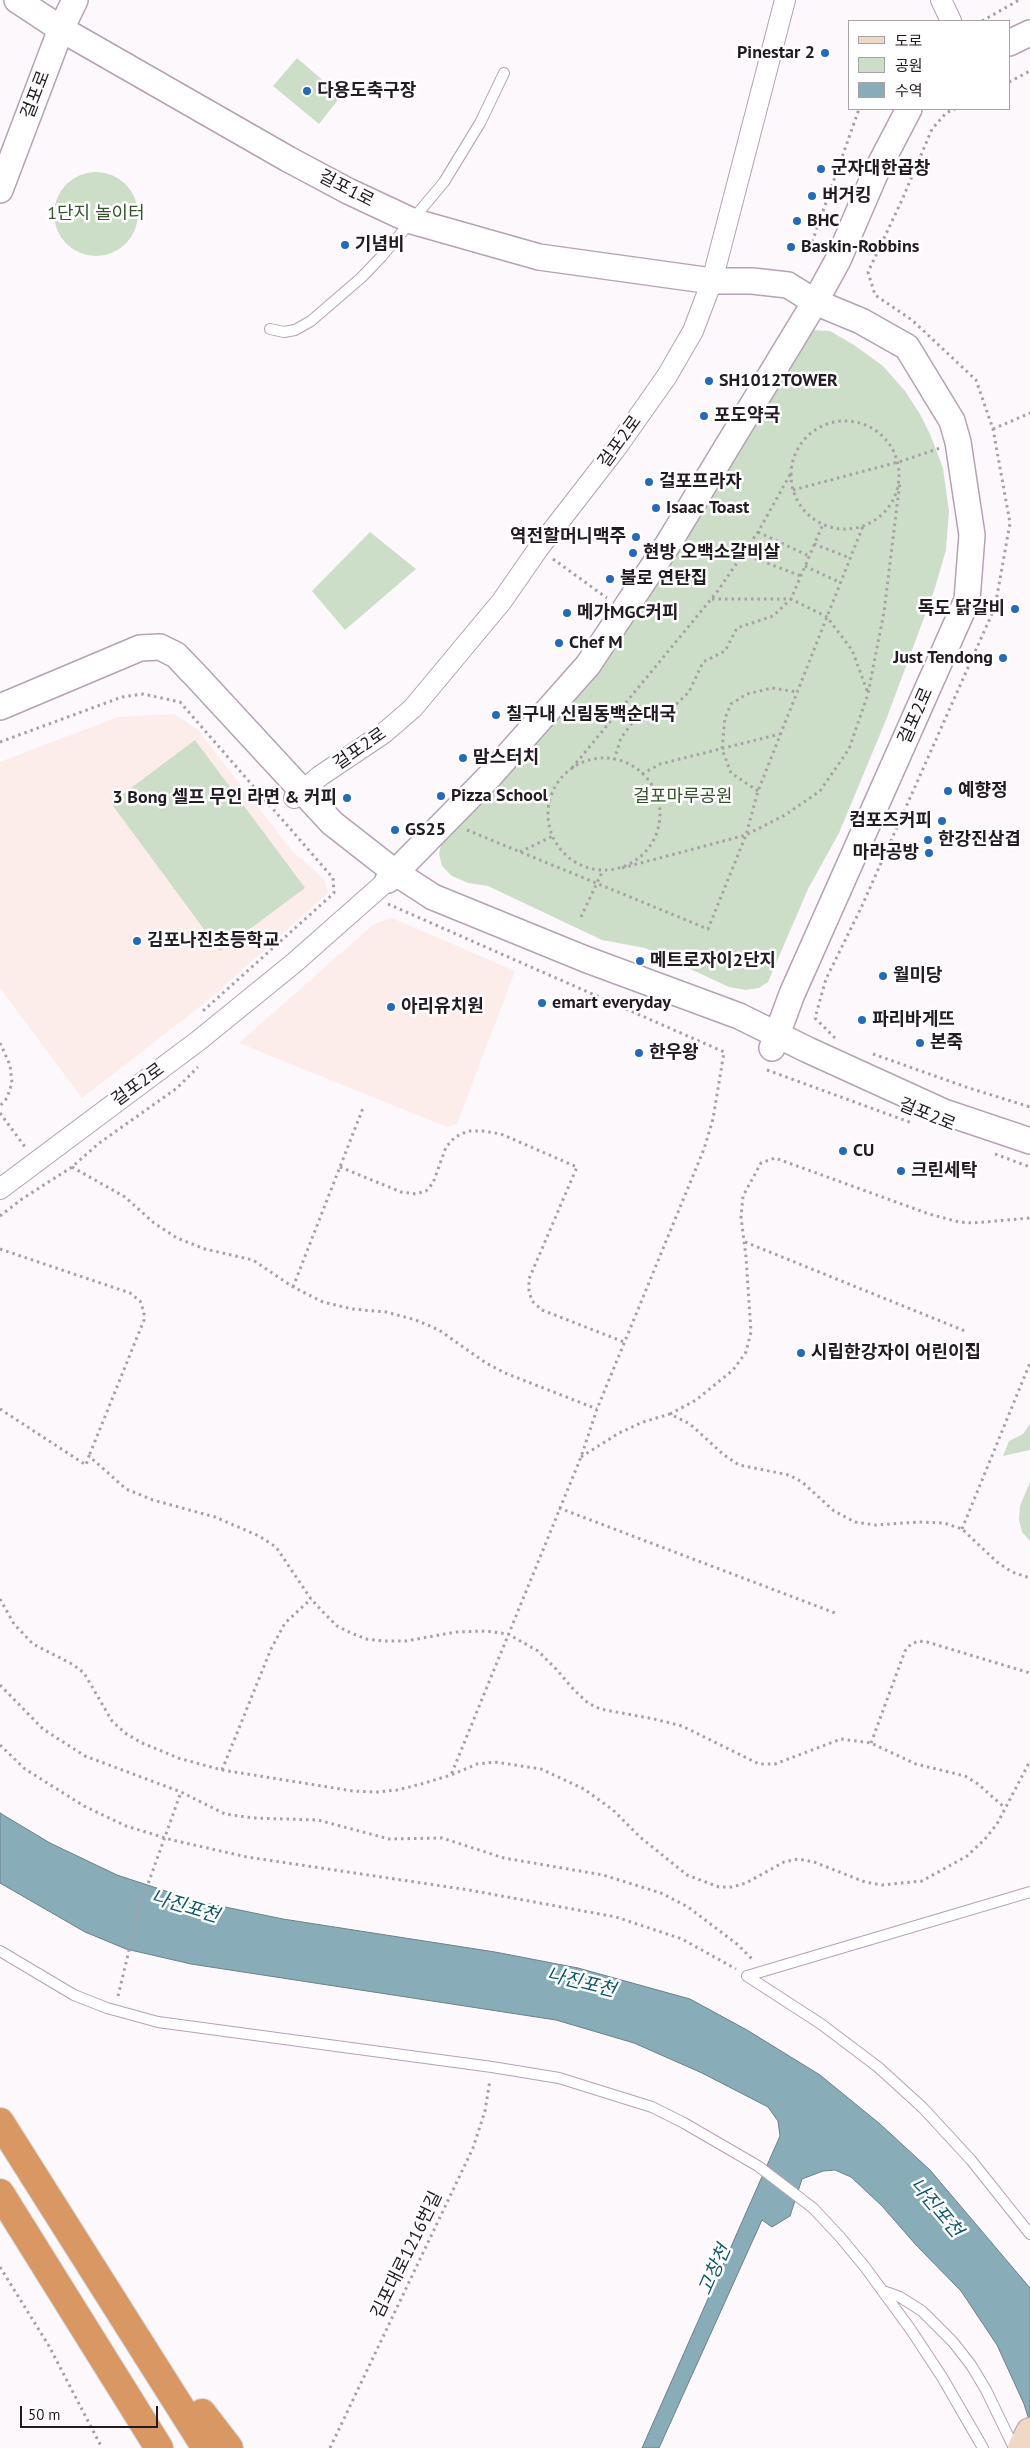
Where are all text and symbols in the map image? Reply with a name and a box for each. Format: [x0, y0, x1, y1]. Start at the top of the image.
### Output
legend [848, 20, 1010, 110]
text: 도로 [895, 31, 923, 50]
place label: Pinestar 2 [737, 42, 815, 64]
marker: Pinestar 2 [819, 47, 831, 59]
text: 공원 [895, 56, 923, 75]
street label: 걸포로 [17, 68, 55, 122]
place label: 다용도축구장 [317, 80, 416, 102]
text: 수역 [895, 81, 923, 100]
marker: 다용도축구장 [301, 85, 313, 97]
place label: 군자대한곱창 [831, 158, 930, 180]
marker: 군자대한곱창 [815, 163, 827, 175]
street label: 걸포1로 [315, 166, 377, 212]
place label: 버거킹 [822, 185, 872, 207]
marker: 버거킹 [806, 190, 818, 202]
park label: 1단지 놀이터 [47, 203, 145, 225]
place label: BHC [807, 210, 839, 232]
marker: BHC [791, 215, 803, 227]
place label: 기념비 [355, 234, 405, 256]
place label: Baskin-Robbins [801, 236, 919, 258]
marker: 기념비 [339, 239, 351, 251]
marker: Baskin-Robbins [785, 241, 797, 253]
place label: SH1012TOWER [719, 370, 838, 392]
marker: SH1012TOWER [703, 375, 715, 387]
place label: 포도약국 [714, 405, 780, 427]
marker: 포도약국 [698, 410, 710, 422]
street label: 걸포2로 [594, 412, 646, 472]
place label: 걸포프라자 [659, 471, 742, 493]
marker: 걸포프라자 [643, 476, 655, 488]
place label: Isaac Toast [666, 497, 749, 519]
marker: Isaac Toast [650, 502, 662, 514]
place label: 역전할머니맥주 [510, 526, 626, 548]
marker: 역전할머니맥주 [630, 531, 642, 543]
place label: 현방 오백소갈비살 [643, 542, 780, 564]
marker: 현방 오백소갈비살 [627, 547, 639, 559]
place label: 불로 연탄집 [620, 568, 707, 590]
marker: 불로 연탄집 [604, 573, 616, 585]
place label: 독도 닭갈비 [918, 598, 1005, 620]
place label: 메가MGC커피 [577, 602, 679, 624]
marker: 독도 닭갈비 [1009, 603, 1021, 615]
marker: 메가MGC커피 [561, 607, 573, 619]
place label: Chef M [569, 632, 623, 654]
marker: Chef M [553, 637, 565, 649]
place label: Just Tendong [893, 647, 993, 669]
marker: Just Tendong [997, 652, 1009, 664]
street label: 걸포2로 [894, 684, 938, 748]
place label: 칠구내 신림동백순대국 [506, 704, 676, 726]
marker: 칠구내 신림동백순대국 [490, 709, 502, 721]
street label: 걸포2로 [329, 723, 391, 775]
place label: 맘스터치 [473, 747, 539, 769]
marker: 맘스터치 [457, 752, 469, 764]
place label: 예향정 [958, 780, 1008, 802]
place label: Pizza School [451, 785, 548, 807]
marker: 예향정 [942, 785, 954, 797]
park label: 걸포마루공원 [633, 786, 733, 808]
place label: 3 Bong 셀프 무인 라면 & 커피 [113, 787, 337, 809]
marker: Pizza School [435, 790, 447, 802]
marker: 3 Bong 셀프 무인 라면 & 커피 [341, 792, 353, 804]
place label: 컴포즈커피 [849, 810, 932, 832]
marker: 컴포즈커피 [936, 815, 948, 827]
place label: GS25 [405, 819, 446, 841]
marker: GS25 [389, 824, 401, 836]
place label: 한강진삼겹 [938, 829, 1021, 851]
marker: 한강진삼겹 [922, 834, 934, 846]
place label: 마라공방 [853, 842, 919, 864]
marker: 마라공방 [923, 847, 935, 859]
place label: 김포나진초등학교 [147, 930, 279, 952]
marker: 김포나진초등학교 [131, 935, 143, 947]
place label: 메트로자이2단지 [650, 950, 776, 972]
marker: 메트로자이2단지 [634, 955, 646, 967]
place label: 월미당 [893, 965, 943, 987]
marker: 월미당 [877, 970, 889, 982]
place label: emart everyday [552, 992, 671, 1014]
place label: 아리유치원 [401, 996, 484, 1018]
marker: emart everyday [536, 997, 548, 1009]
marker: 아리유치원 [385, 1001, 397, 1013]
place label: 파리바게뜨 [872, 1009, 955, 1031]
marker: 파리바게뜨 [856, 1014, 868, 1026]
place label: 본죽 [930, 1032, 963, 1054]
marker: 본죽 [914, 1037, 926, 1049]
place label: 한우왕 [649, 1042, 699, 1064]
marker: 한우왕 [633, 1047, 645, 1059]
street label: 걸포2로 [108, 1059, 168, 1111]
street label: 걸포2로 [895, 1094, 959, 1136]
place label: CU [853, 1140, 874, 1162]
marker: CU [837, 1145, 849, 1157]
place label: 크린세탁 [911, 1160, 977, 1182]
marker: 크린세탁 [895, 1165, 907, 1177]
place label: 시립한강자이 어린이집 [811, 1342, 981, 1364]
marker: 시립한강자이 어린이집 [795, 1347, 807, 1359]
water label: 나진포천 [148, 1886, 222, 1928]
water label: 나진포천 [544, 1963, 618, 2003]
water label: 나진포천 [905, 2174, 967, 2242]
street label: 김포대로1216번길 [367, 2188, 447, 2322]
water label: 고창천 [694, 2241, 736, 2299]
scale bar [22, 2396, 160, 2428]
text: 50 m [28, 2405, 61, 2424]

